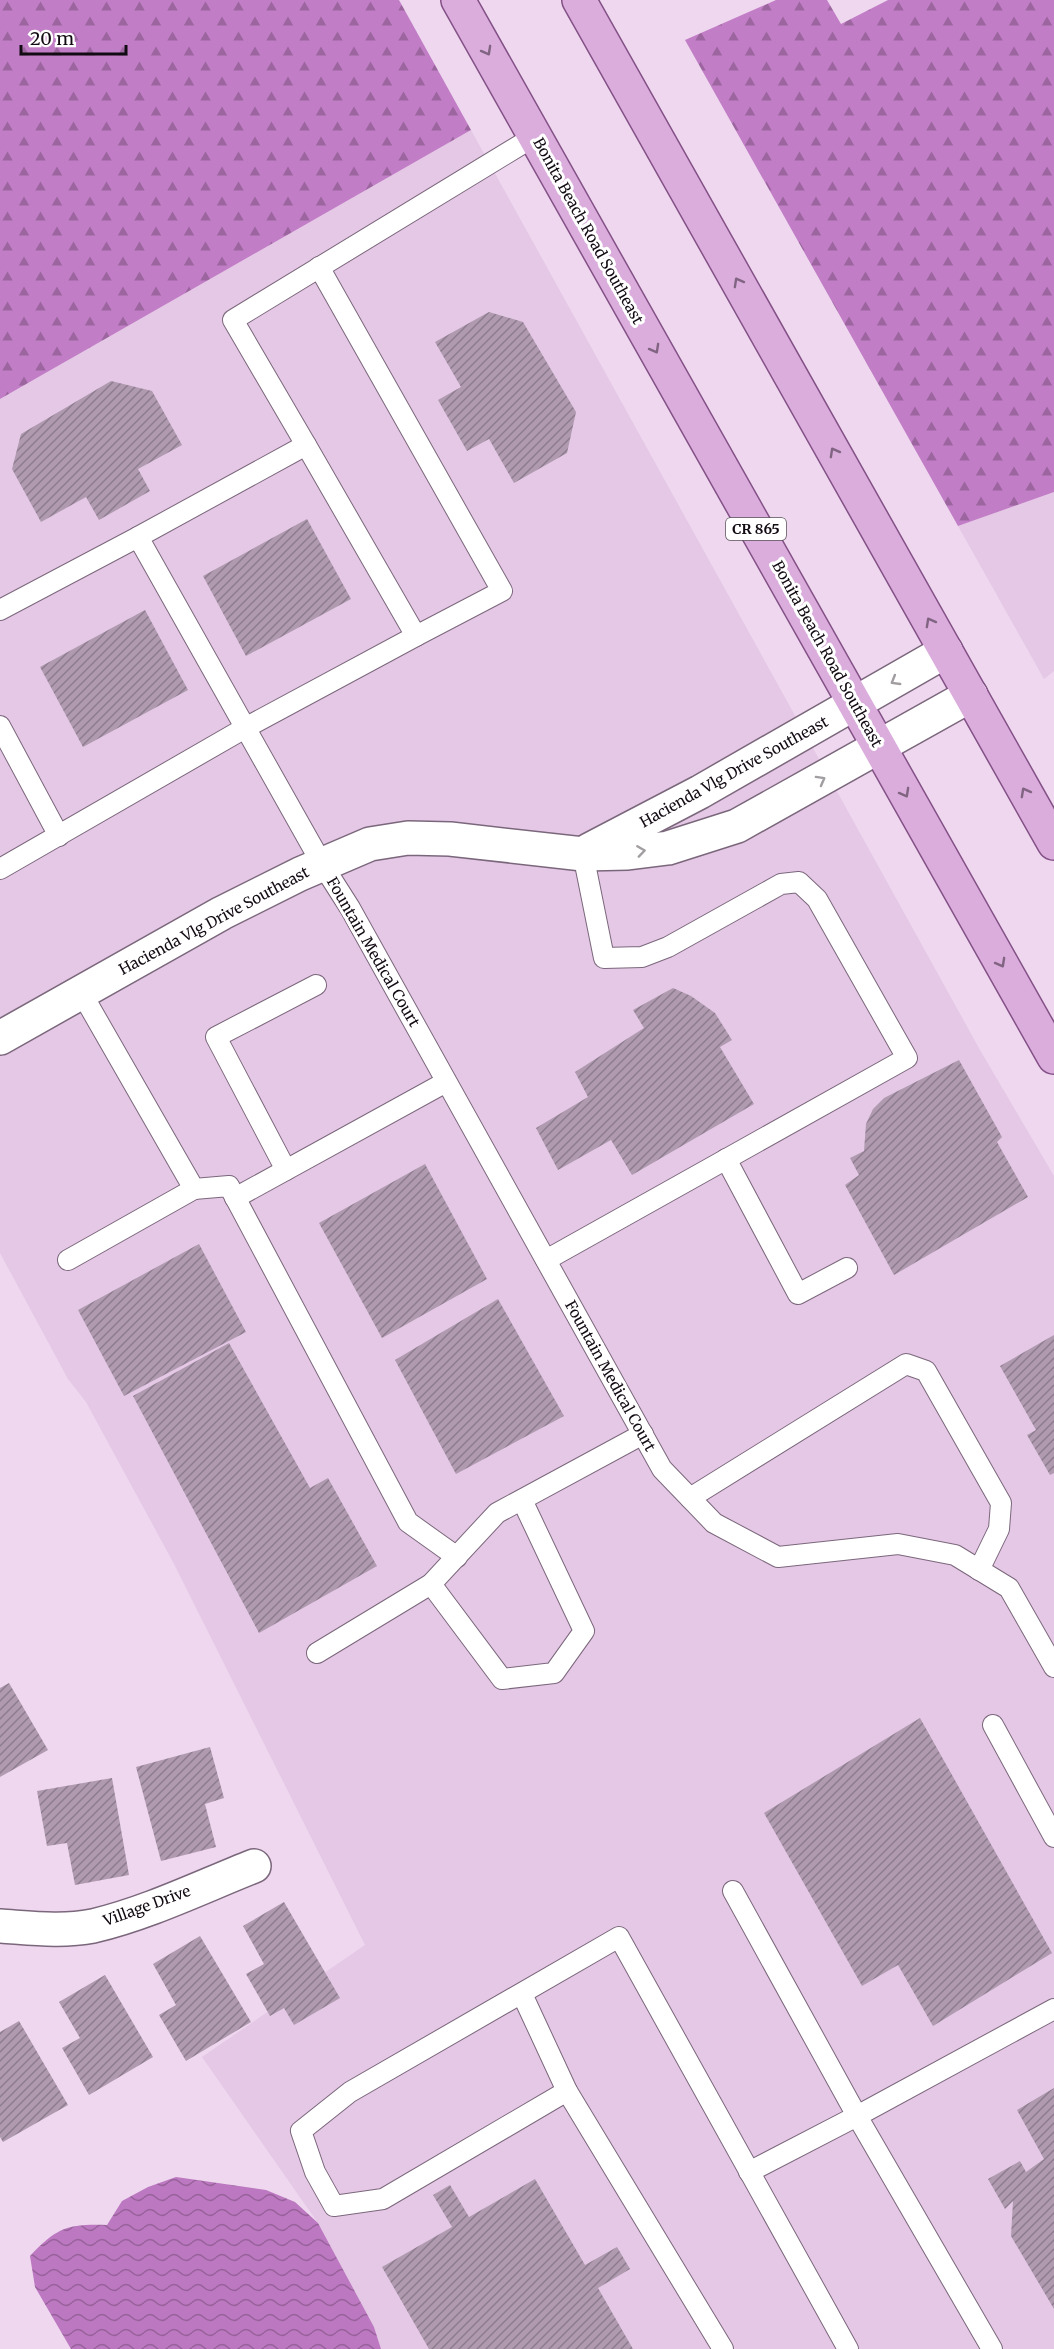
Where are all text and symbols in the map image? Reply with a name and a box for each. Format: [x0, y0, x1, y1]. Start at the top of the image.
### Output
scale bar [21, 18, 126, 56]
text: 20 m [30, 27, 74, 50]
one-way arrow [480, 45, 491, 55]
street label: Bonita Beach Road Southeast [529, 134, 648, 327]
one-way arrow [734, 278, 745, 288]
one-way arrow [648, 343, 659, 353]
one-way arrow [830, 448, 841, 458]
road number: CR 865 [726, 518, 786, 540]
street label: Bonita Beach Road Southeast [768, 557, 887, 750]
one-way arrow [925, 618, 937, 628]
one-way arrow [891, 673, 902, 685]
street label: Hacienda Vlg Drive Southeast [636, 712, 831, 831]
one-way arrow [814, 776, 825, 788]
one-way arrow [898, 787, 909, 797]
one-way arrow [1021, 788, 1032, 798]
one-way arrow [636, 846, 645, 858]
street label: Hacienda Vlg Drive Southeast [115, 862, 312, 979]
street label: Fountain Medical Court [323, 874, 424, 1030]
one-way arrow [994, 957, 1005, 967]
street label: Fountain Medical Court [561, 1297, 660, 1455]
street label: Village Drive [100, 1881, 193, 1930]

